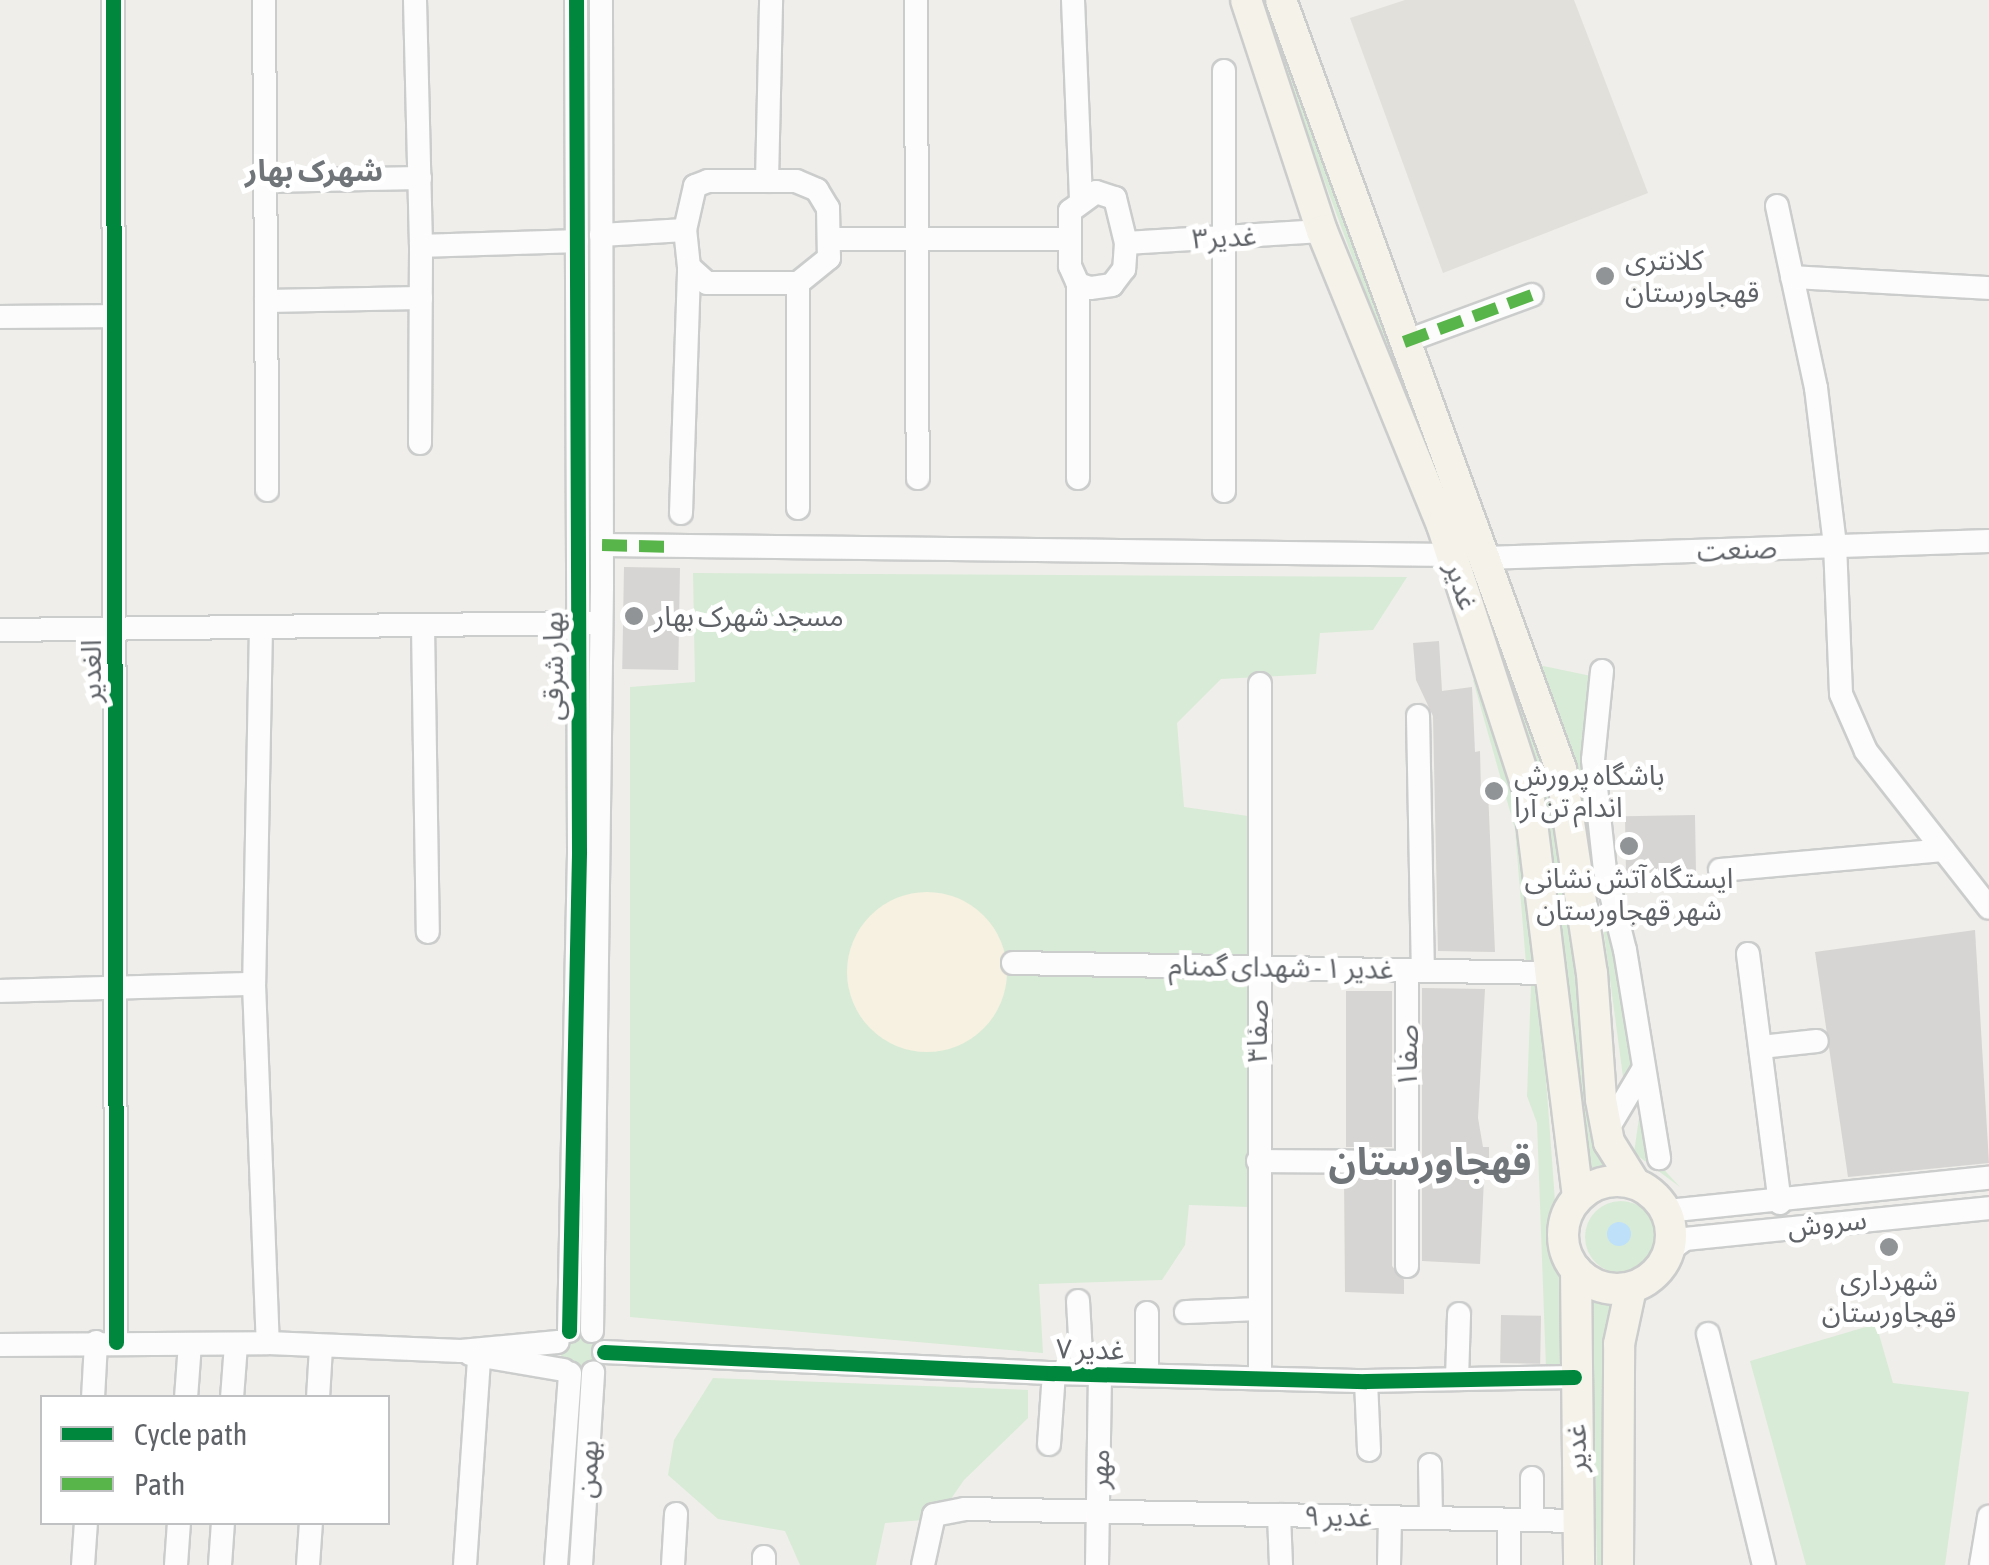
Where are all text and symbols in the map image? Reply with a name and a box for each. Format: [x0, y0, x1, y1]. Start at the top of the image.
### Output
district label: شهرک بهار [245, 152, 383, 188]
street label: غدیر۳ [1191, 219, 1257, 255]
place label: کلانتری قهجاورستان [1625, 243, 1759, 309]
marker: کلانتری قهجاورستان [1594, 265, 1616, 287]
street label: صنعت [1696, 530, 1778, 568]
street label: غدیر [1439, 558, 1485, 614]
place label: مسجد شهرک بهار [654, 599, 844, 633]
marker: مسجد شهرک بهار [623, 605, 645, 627]
street label: بهار شرقی [536, 611, 570, 721]
street label: الغدیر [74, 640, 108, 702]
place label: باشگاه پرورش اندام تن آرا [1514, 758, 1664, 824]
marker: باشگاه پرورش اندام تن آرا [1483, 780, 1505, 802]
marker: ایستگاه آتش نشانی شهر قهجاورستان [1618, 835, 1640, 857]
place label: ایستگاه آتش نشانی شهر قهجاورستان [1525, 861, 1733, 927]
street label: غدیر ۱ - شهدای گمنام [1168, 948, 1394, 986]
street label: صفا۳ [1240, 999, 1274, 1063]
street label: صفا۱ [1390, 1024, 1424, 1088]
district label: قهجاورستان [1328, 1139, 1532, 1185]
street label: سروش [1786, 1202, 1868, 1244]
marker: شهرداری قهجاورستان [1878, 1236, 1900, 1258]
place label: شهرداری قهجاورستان [1822, 1263, 1956, 1329]
street label: غدیر ۷ [1056, 1332, 1124, 1366]
legend [40, 1395, 390, 1525]
text: Cycle path [134, 1417, 247, 1451]
street label: غدیر [1559, 1423, 1593, 1473]
street label: بهمن [568, 1439, 606, 1499]
street label: مهر [1082, 1449, 1116, 1489]
text: Path [134, 1467, 185, 1501]
street label: غدیر ۹ [1304, 1499, 1372, 1533]

